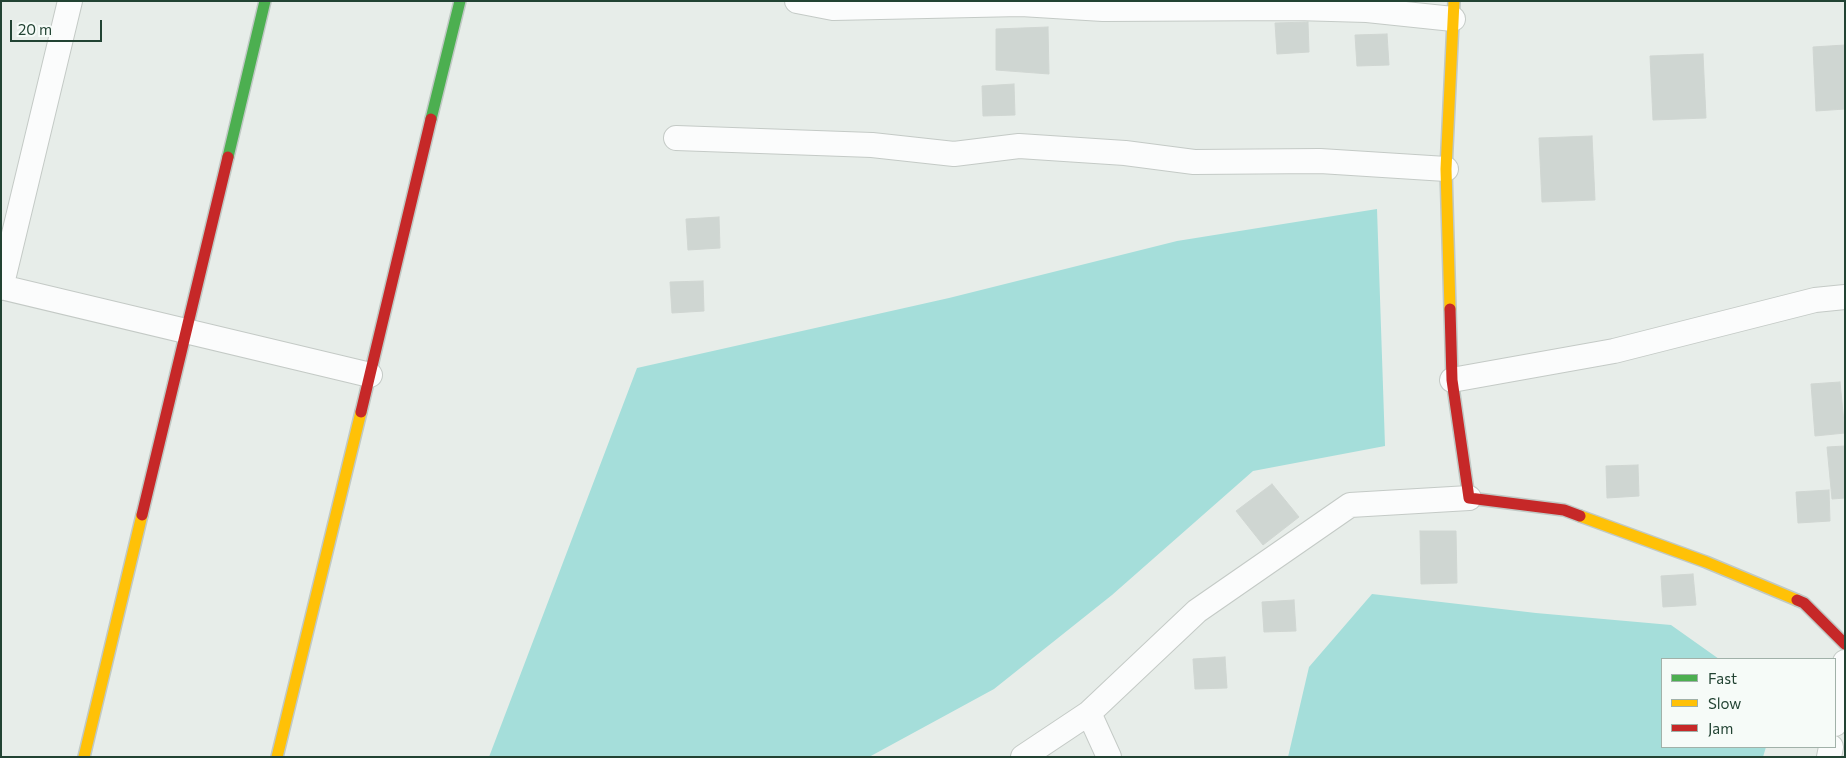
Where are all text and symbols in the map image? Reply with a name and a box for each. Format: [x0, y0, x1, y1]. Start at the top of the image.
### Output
scale bar [12, 10, 105, 42]
text: 20 m [18, 20, 52, 38]
legend [1661, 658, 1836, 748]
text: Fast [1708, 669, 1737, 687]
text: Slow [1708, 694, 1741, 712]
text: Jam [1708, 719, 1733, 737]

